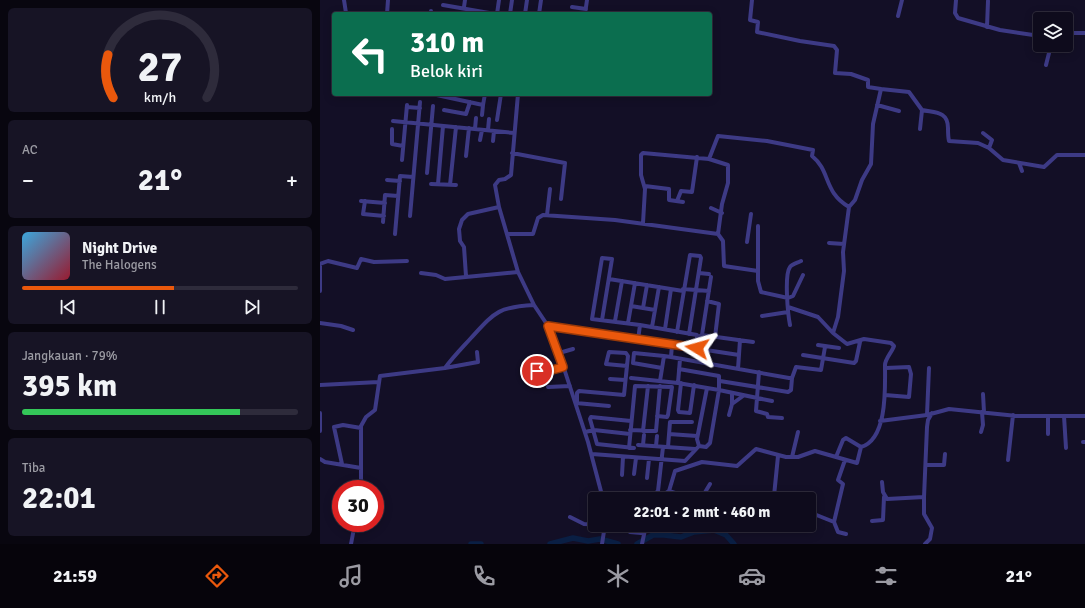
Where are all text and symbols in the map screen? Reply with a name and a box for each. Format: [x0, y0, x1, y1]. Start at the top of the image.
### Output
map controls [1033, 12, 1073, 52]
button: layers [1033, 12, 1073, 52]
text: 310 m [410, 26, 484, 60]
icon: left [344, 28, 396, 80]
text: 27 [138, 42, 182, 93]
text: Belok kiri [410, 60, 483, 82]
text: km/h [144, 89, 176, 106]
text: AC [22, 142, 38, 158]
text: 21° [138, 162, 182, 199]
text: − [22, 167, 34, 194]
text: + [286, 167, 298, 194]
text: Night Drive [82, 239, 157, 257]
text: The Halogens [82, 257, 157, 273]
icon: previous [57, 296, 79, 318]
icon: pause [149, 296, 171, 318]
icon: next [241, 296, 263, 318]
position arrow [676, 327, 718, 369]
text: Jangkauan · 79% [22, 348, 117, 364]
pin [520, 354, 554, 388]
icon: arrive [526, 360, 548, 382]
text: 395 km [22, 368, 117, 405]
text: Tiba [22, 460, 45, 476]
text: 22:01 [22, 480, 96, 517]
speed limit sign: 30 [332, 480, 384, 532]
text: 22:01 · 2 mnt · 460 m [634, 503, 770, 521]
icon: directions [203, 562, 231, 590]
icon: music [337, 562, 365, 590]
icon: phone [470, 562, 498, 590]
icon: climate [604, 562, 632, 590]
icon: car [738, 562, 766, 590]
icon: filters [872, 562, 900, 590]
text: 21:59 [53, 565, 97, 587]
text: 21° [1005, 565, 1032, 587]

